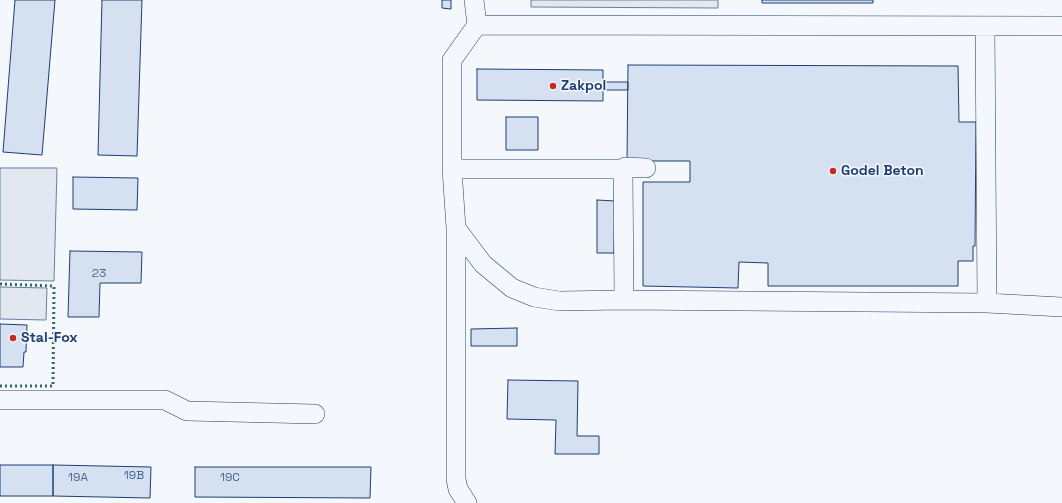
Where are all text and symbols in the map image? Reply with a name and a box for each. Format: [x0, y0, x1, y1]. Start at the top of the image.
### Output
place label: Zakpol [561, 78, 606, 94]
marker: Zakpol [548, 81, 558, 91]
place label: Godel Beton [841, 163, 924, 179]
marker: Godel Beton [828, 166, 838, 176]
house number: 23 [92, 267, 106, 281]
place label: Stal-Fox [21, 330, 78, 346]
marker: Stal-Fox [8, 333, 18, 343]
house number: 19B [124, 469, 144, 483]
house number: 19A [68, 471, 88, 485]
house number: 19C [220, 471, 240, 485]

